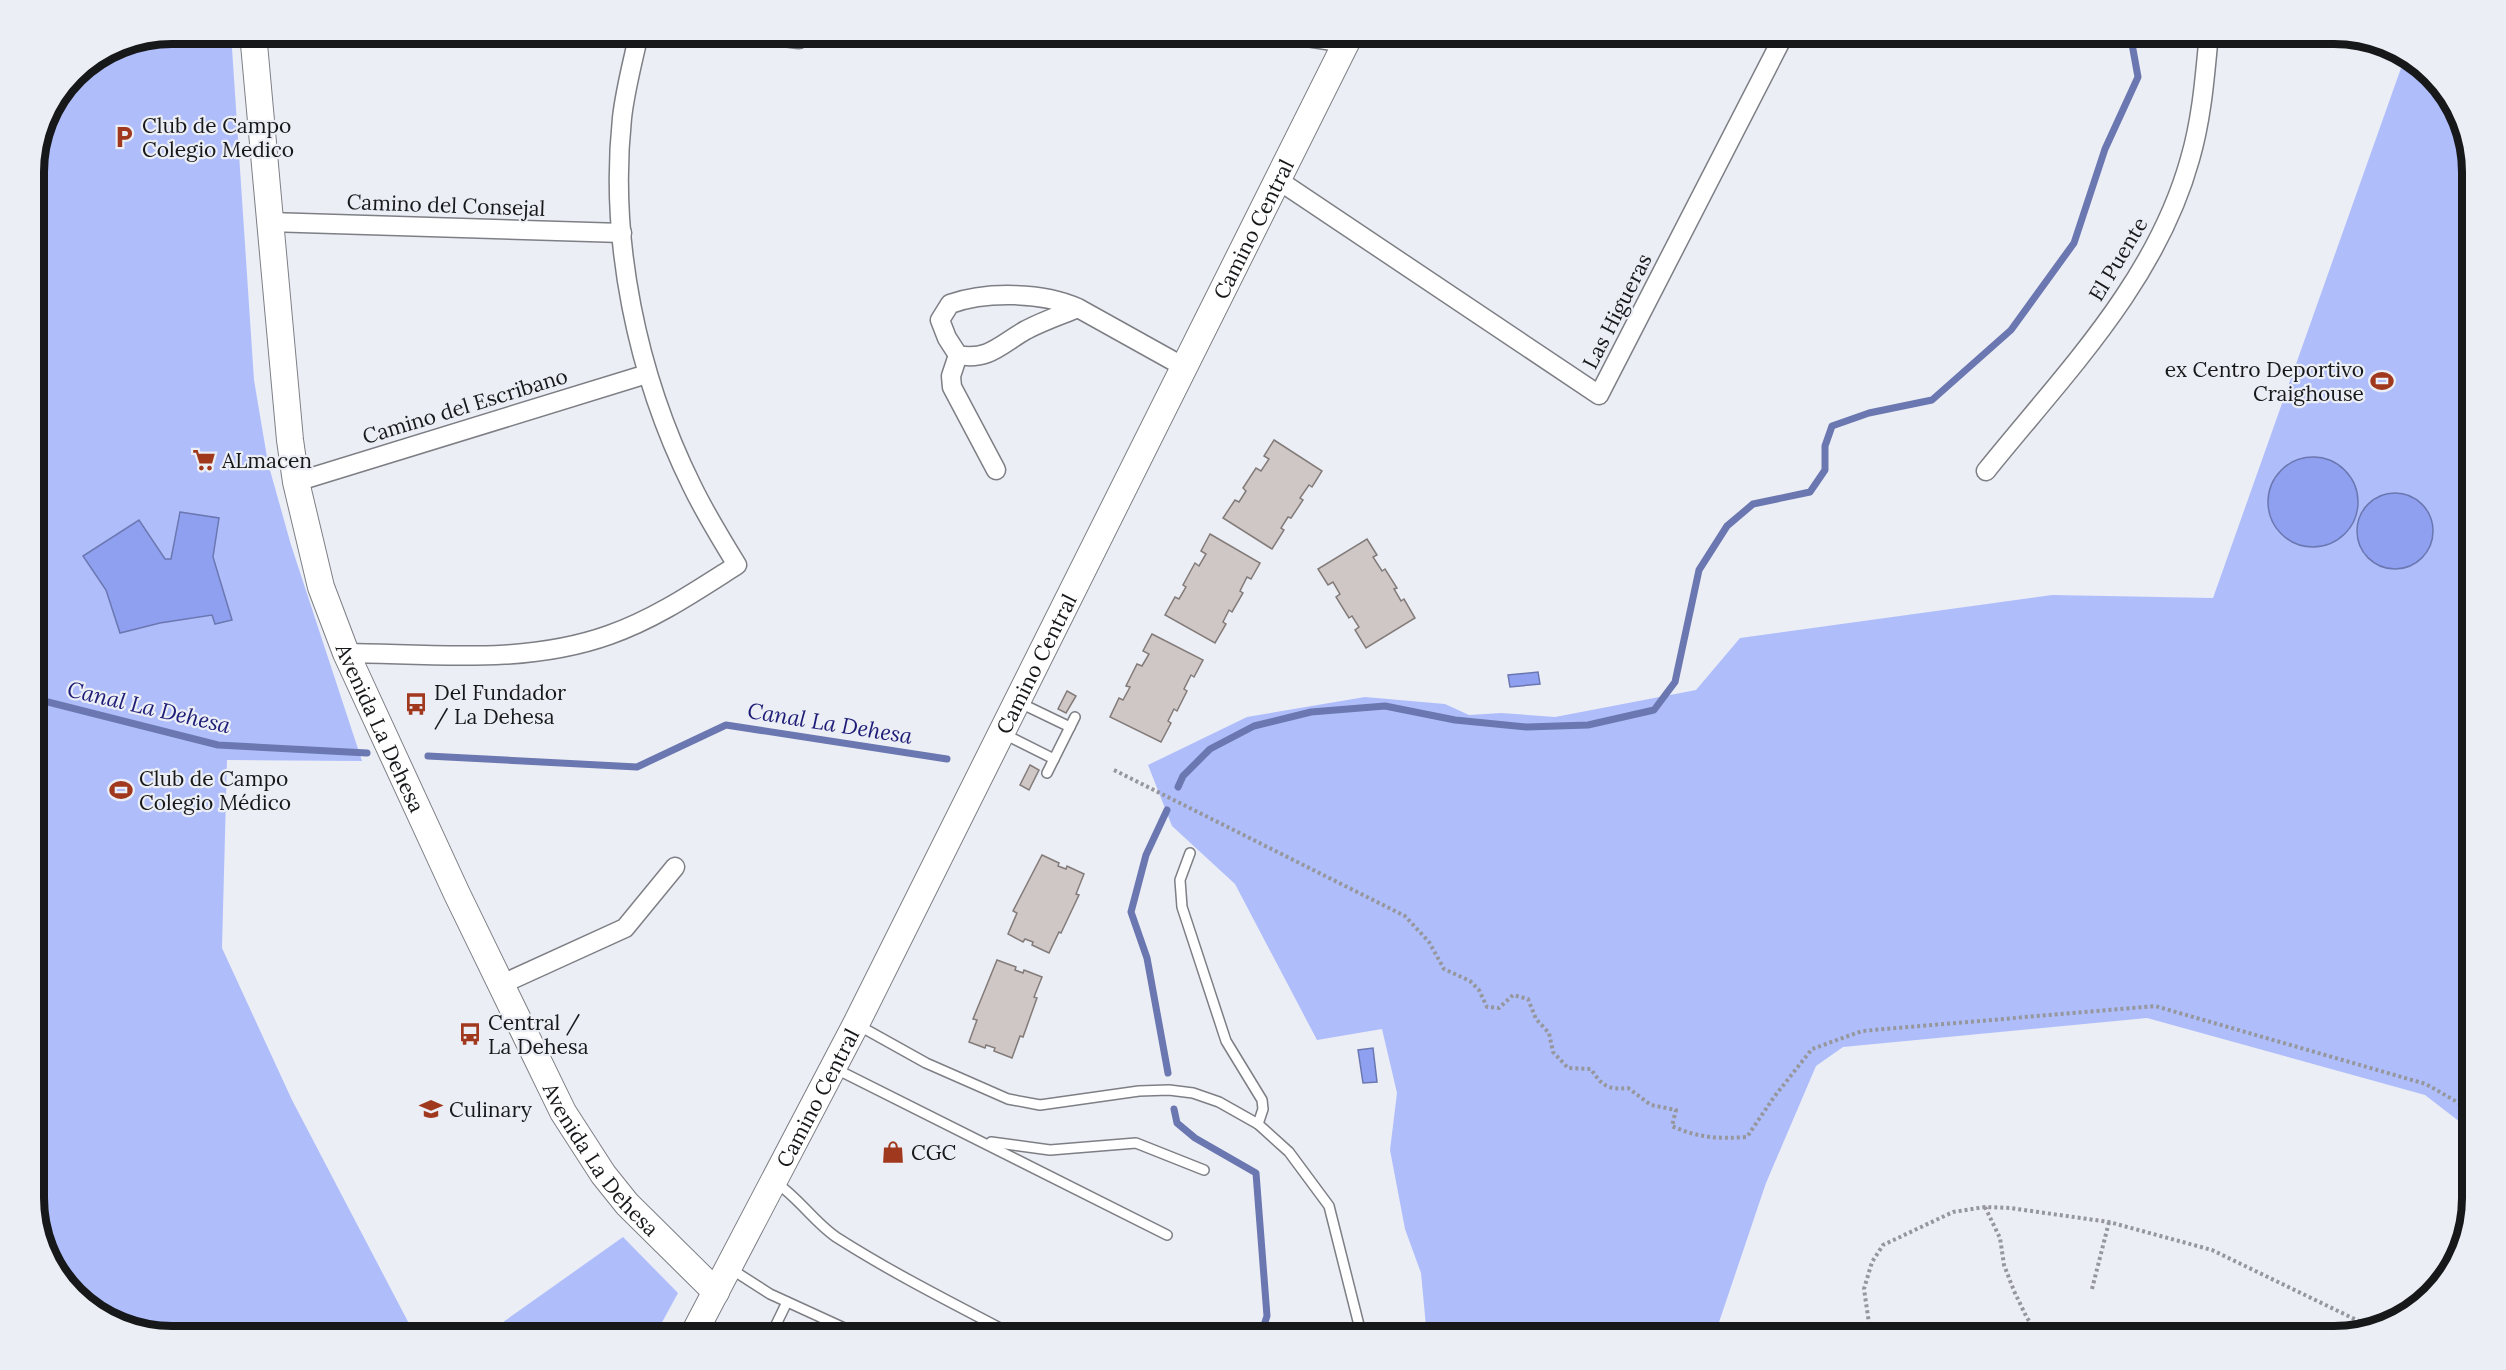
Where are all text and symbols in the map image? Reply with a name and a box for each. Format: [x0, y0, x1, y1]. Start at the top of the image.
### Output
place label: Club de Campo Colegio Medico [142, 112, 294, 163]
parking icon: Club de Campo Colegio Medico [111, 124, 137, 150]
street label: Camino Central [1207, 155, 1299, 304]
street label: Camino del Consejal [346, 188, 546, 222]
street label: El Puente [2082, 212, 2154, 306]
street label: Las Higueras [1576, 249, 1658, 373]
place label: ex Centro Deportivo Craighouse [2165, 356, 2364, 407]
street label: Camino del Escribano [359, 362, 571, 450]
sports icon: ex Centro Deportivo Craighouse [2369, 368, 2395, 394]
supermarket icon: ALmacen [191, 447, 217, 473]
place label: ALmacen [221, 447, 312, 474]
street label: Camino Central [990, 589, 1082, 738]
street label: Avenida La Dehesa [330, 639, 431, 817]
water label: Canal La Dehesa [65, 675, 234, 740]
place label: Del Fundador / La Dehesa [434, 679, 566, 730]
bus stop icon: Del Fundador / La Dehesa [403, 691, 429, 717]
water label: Canal La Dehesa [746, 696, 915, 750]
place label: Club de Campo Colegio Médico [139, 765, 291, 816]
sports icon: Club de Campo Colegio Médico [108, 777, 134, 803]
place label: Central / La Dehesa [488, 1009, 589, 1060]
bus stop icon: Central / La Dehesa [457, 1021, 483, 1047]
street label: Camino Central [770, 1024, 865, 1172]
street label: Avenida La Dehesa [537, 1078, 665, 1242]
school or university icon: Culinary [418, 1096, 444, 1122]
place label: Culinary [449, 1096, 532, 1123]
shop icon: CGC [880, 1139, 906, 1165]
place label: CGC [911, 1139, 956, 1166]

